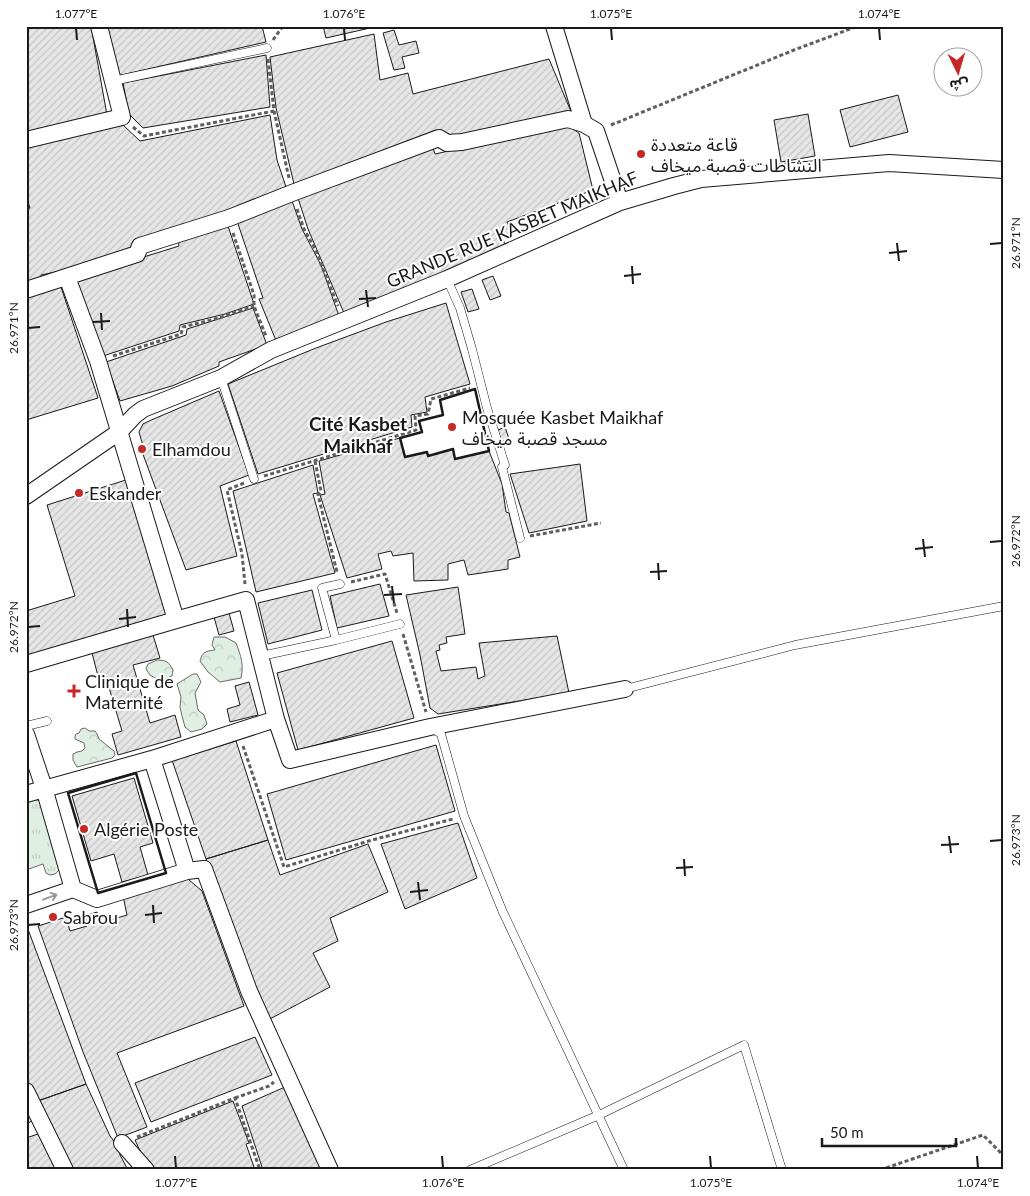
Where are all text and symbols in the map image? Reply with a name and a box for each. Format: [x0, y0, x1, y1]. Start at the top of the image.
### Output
text: 1.077°E [55, 6, 97, 21]
text: 1.076°E [323, 6, 365, 21]
text: 1.075°E [590, 6, 632, 21]
text: 1.074°E [858, 6, 900, 21]
north arrow [932, 48, 982, 98]
text: ش [949, 76, 969, 95]
place label: قاعة متعددة النشاطات قصبة ميخاف [651, 133, 822, 176]
marker: قاعة متعددة النشاطات قصبة ميخاف [635, 148, 647, 160]
street label: GRANDE RUE KASBET MAIKHAF [383, 166, 641, 292]
text: 26.971°N [1008, 217, 1023, 269]
text: 26.971°N [6, 302, 21, 354]
place label: Mosquée Kasbet Maikhaf مسجد قصبة ميخاف [462, 406, 664, 449]
district label: Cité Kasbet Maikhaf [309, 412, 407, 457]
marker: Mosquée Kasbet Maikhaf مسجد قصبة ميخاف [446, 421, 458, 433]
place label: Elhamdou [152, 438, 231, 460]
marker: Elhamdou [136, 443, 148, 455]
place label: Eskander [89, 482, 162, 504]
marker: Eskander [73, 487, 85, 499]
text: 26.972°N [1008, 515, 1023, 567]
text: 26.972°N [6, 601, 21, 653]
place label: Clinique de Maternité [85, 670, 174, 713]
marker: Clinique de Maternité [67, 684, 81, 698]
text: 26.973°N [1008, 814, 1023, 866]
place label: Algérie Poste [94, 818, 198, 840]
marker: Algérie Poste [78, 823, 90, 835]
one-way arrow [42, 892, 57, 901]
text: 26.973°N [6, 899, 21, 951]
place label: Sabrou [63, 906, 118, 928]
marker: Sabrou [47, 911, 59, 923]
scale bar [822, 1116, 956, 1148]
text: 50 m [830, 1123, 864, 1141]
text: 1.077°E [155, 1175, 197, 1190]
text: 1.076°E [422, 1175, 464, 1190]
text: 1.075°E [690, 1175, 732, 1190]
text: 1.074°E [957, 1175, 999, 1190]

